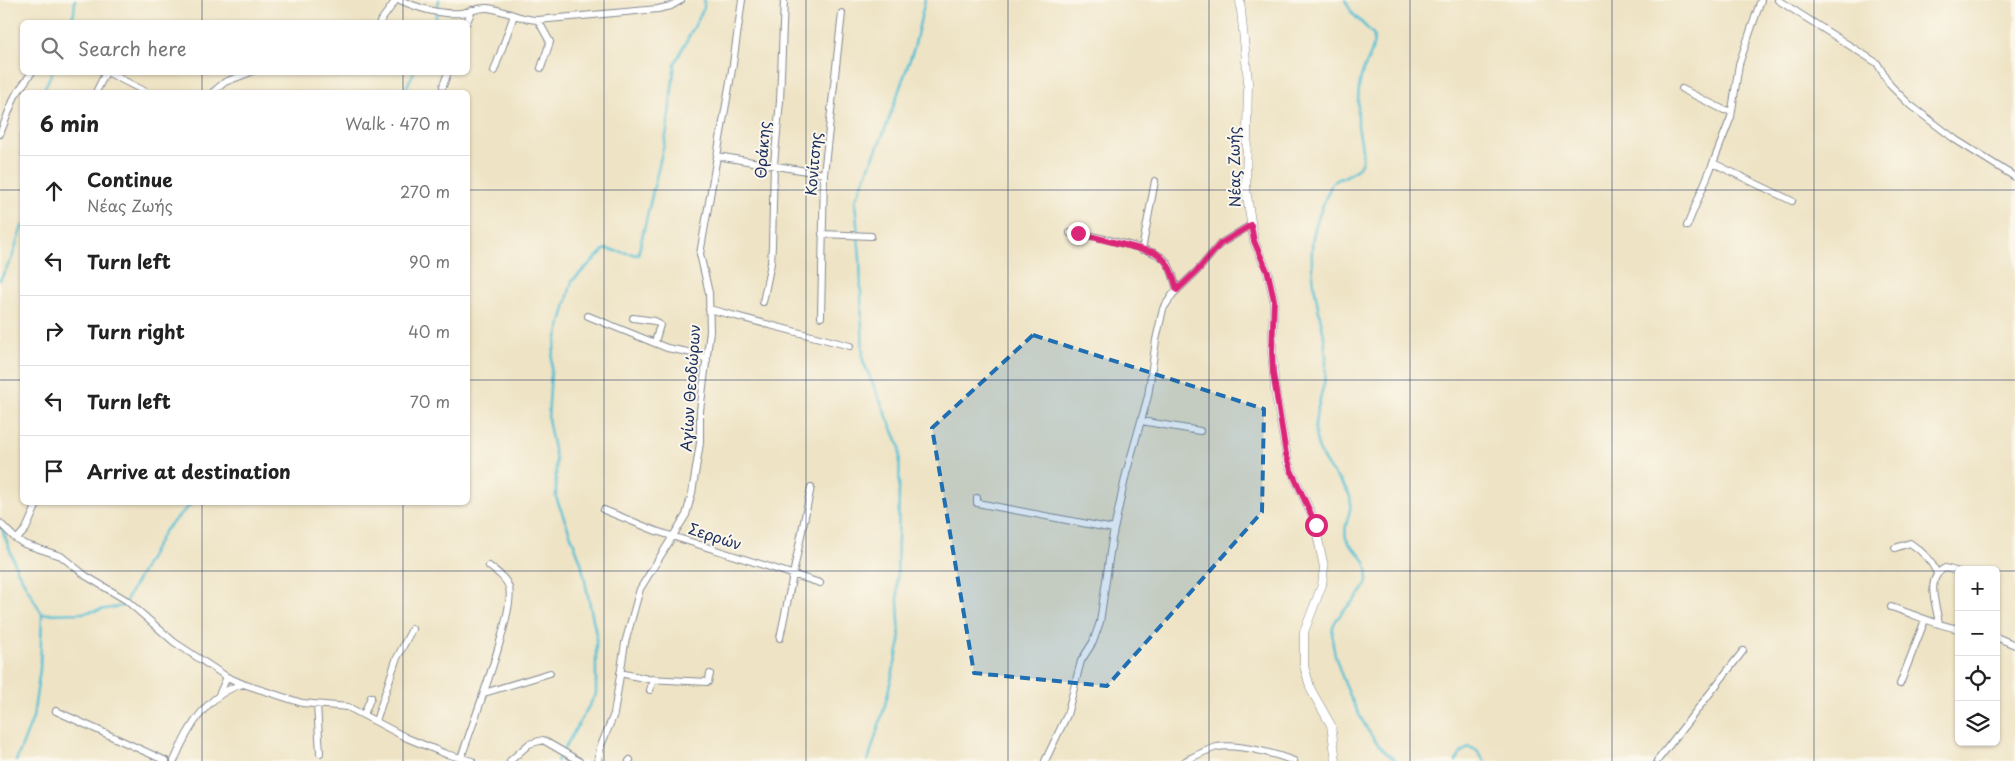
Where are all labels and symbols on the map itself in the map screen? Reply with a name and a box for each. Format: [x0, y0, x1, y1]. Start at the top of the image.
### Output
street label: Θράκης [748, 120, 775, 179]
street label: Νέας Ζωής [1221, 126, 1246, 208]
street label: Κονίτσης [798, 131, 827, 197]
route end [1067, 222, 1090, 245]
street label: Αγίων Θεοδώρων [674, 323, 705, 452]
route start [1305, 514, 1328, 537]
street label: Σερρών [686, 516, 745, 555]

